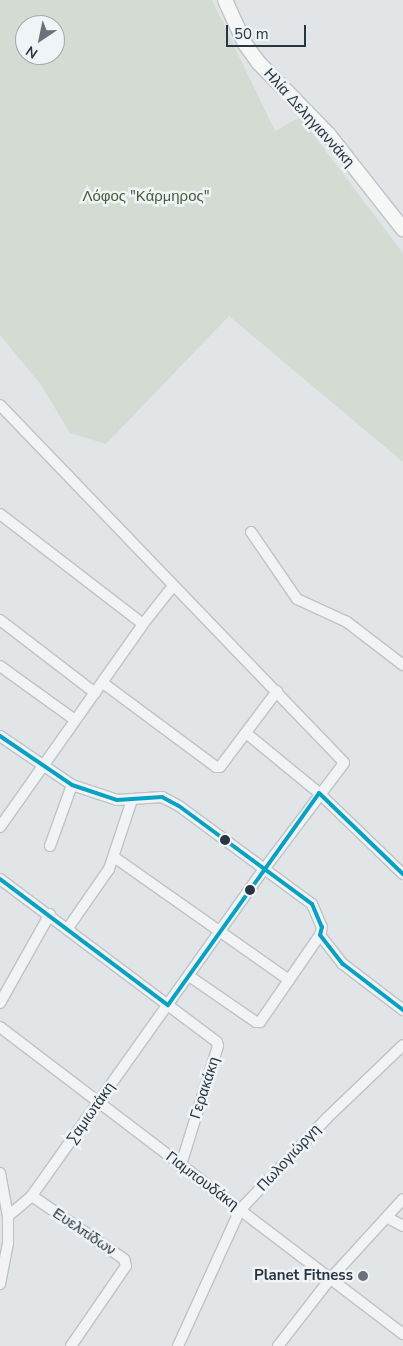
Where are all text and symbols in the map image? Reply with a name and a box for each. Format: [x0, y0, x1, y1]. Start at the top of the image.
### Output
north arrow [15, 15, 65, 65]
scale bar [228, 15, 308, 47]
text: 50 m [234, 24, 269, 44]
text: N [22, 41, 42, 63]
street label: Ηλία Δεληγιαννάκη [260, 65, 358, 171]
park label: Λόφος "Κάρμηρος" [82, 188, 210, 206]
unlabelled marker [220, 835, 230, 845]
unlabelled marker [245, 885, 255, 895]
street label: Γερακάκη [187, 1055, 223, 1121]
street label: Σαμιωτάκη [63, 1079, 119, 1147]
street label: Πωλογιώργη [254, 1121, 324, 1195]
street label: Γιαμπουδάκη [162, 1148, 242, 1214]
street label: Ευελπίδων [49, 1204, 119, 1260]
place label: Planet Fitness [254, 1267, 353, 1285]
marker: Planet Fitness [357, 1270, 369, 1282]

